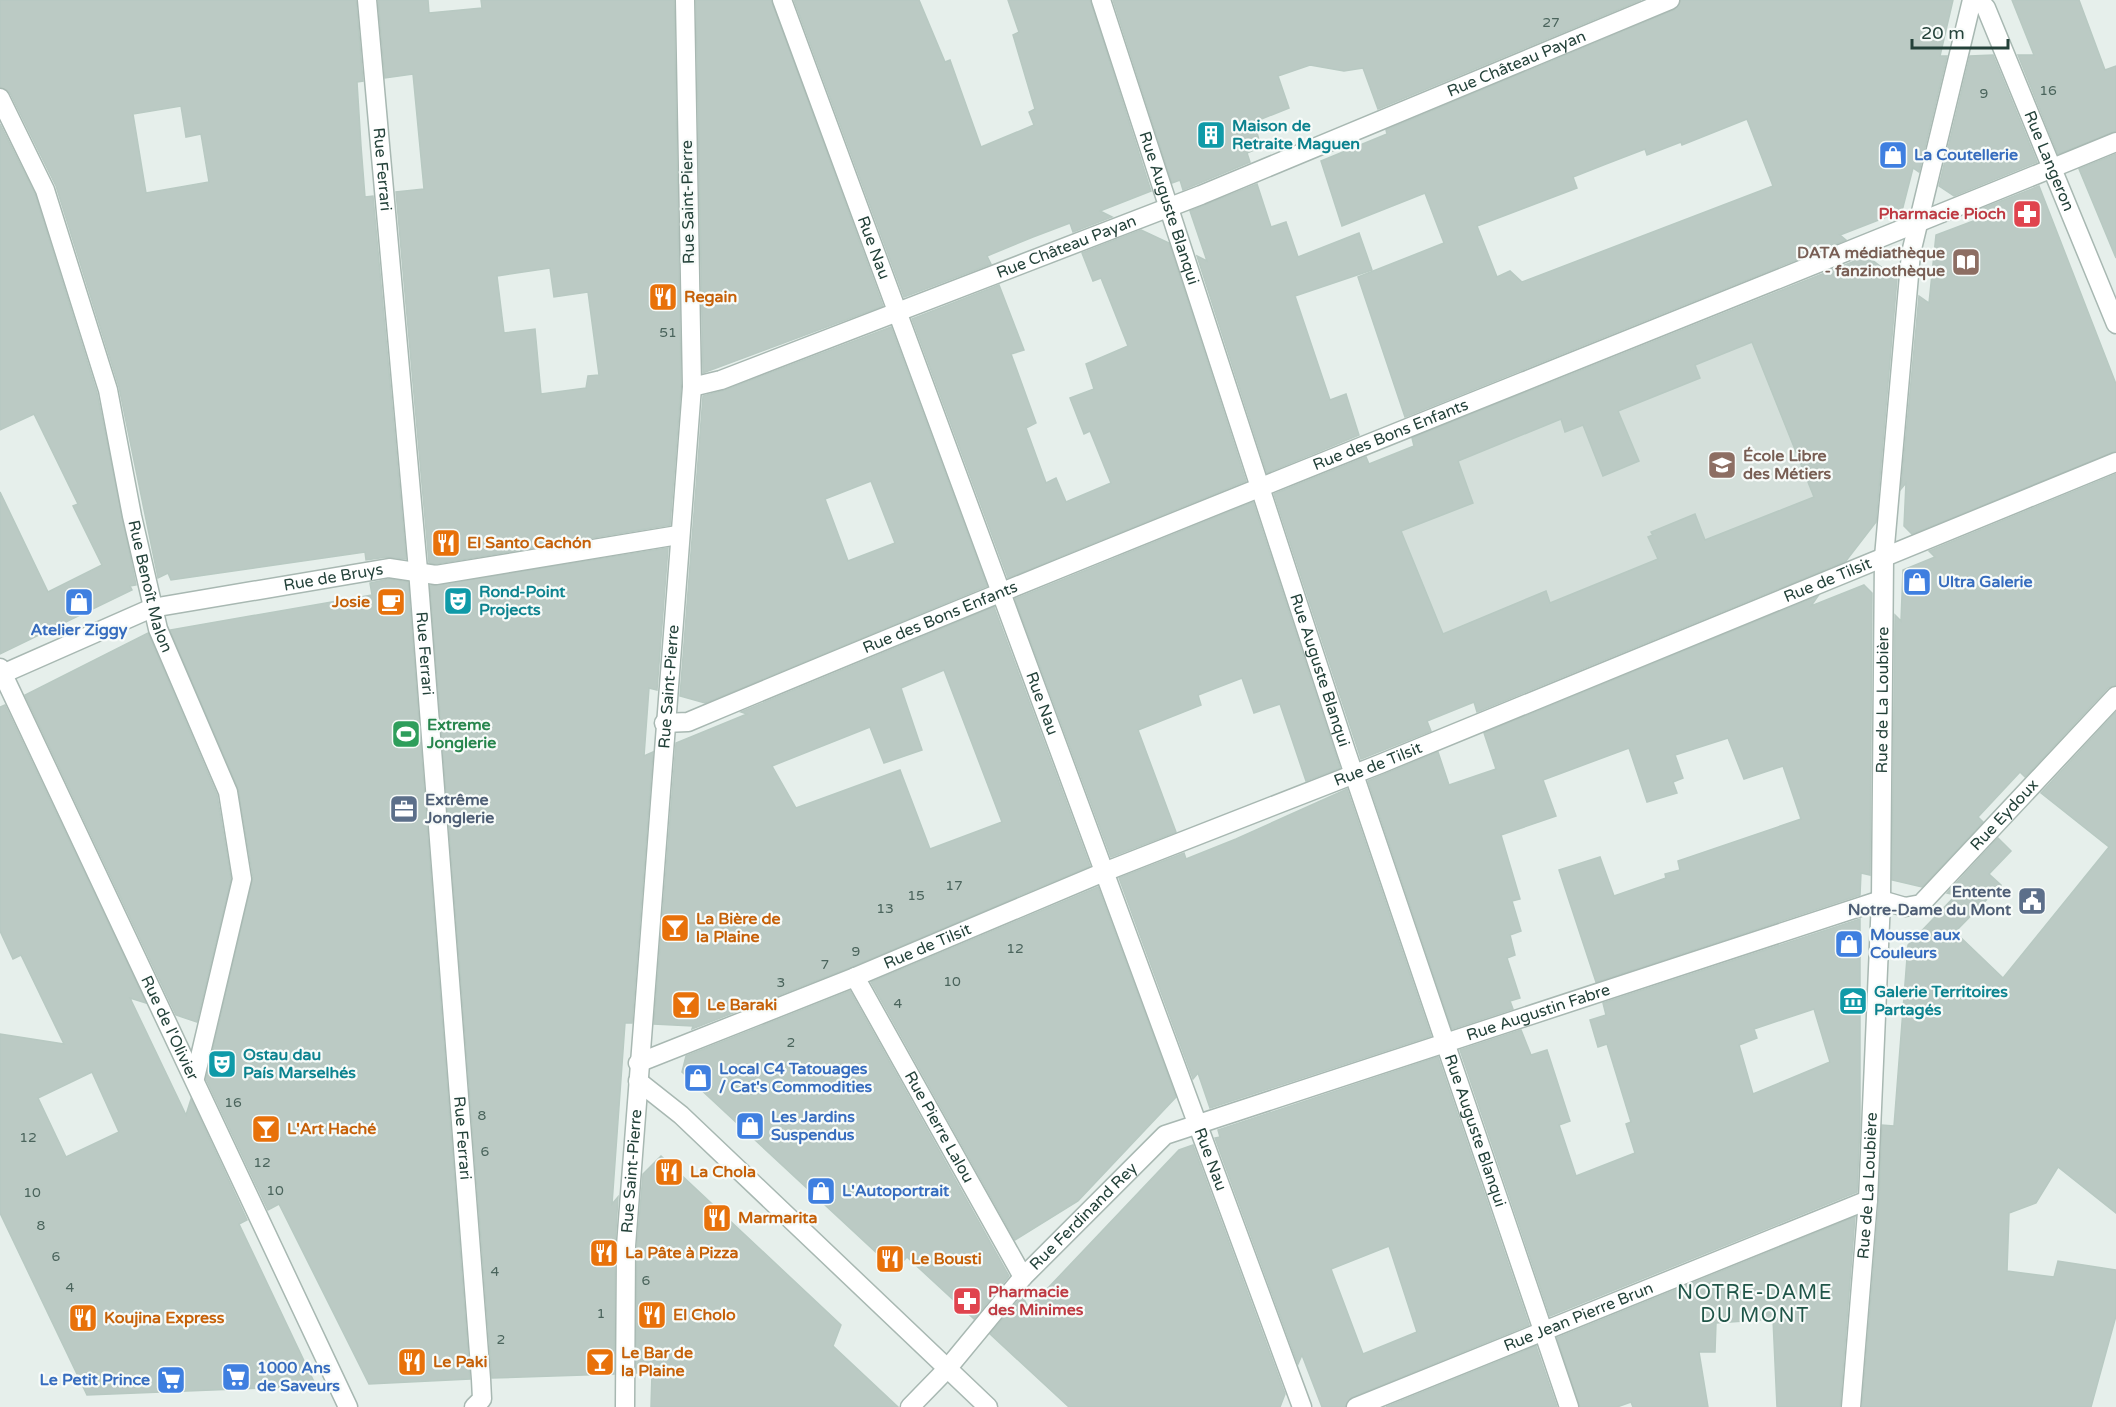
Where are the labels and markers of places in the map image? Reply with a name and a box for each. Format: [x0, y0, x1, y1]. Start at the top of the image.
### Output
place label: Maison de Retraite Maguen [1232, 116, 1360, 154]
building icon: Maison de Retraite Maguen [1195, 119, 1227, 151]
shop icon: La Coutellerie [1877, 139, 1909, 171]
place label: La Coutellerie [1914, 145, 2018, 165]
pharmacy icon: Pharmacie Pioch [2011, 198, 2043, 230]
place label: Pharmacie Pioch [1878, 204, 2006, 224]
place label: DATA médiathèque - fanzinothèque [1797, 243, 1945, 281]
library icon: DATA médiathèque - fanzinothèque [1950, 246, 1982, 278]
restaurant icon: Regain [647, 281, 679, 313]
place label: Regain [684, 287, 737, 307]
place label: École Libre des Métiers [1743, 446, 1832, 484]
school or university icon: École Libre des Métiers [1706, 449, 1738, 481]
restaurant icon: El Santo Cachón [430, 527, 462, 559]
place label: El Santo Cachón [467, 533, 592, 553]
shop icon: Ultra Galerie [1901, 566, 1933, 598]
place label: Ultra Galerie [1938, 572, 2033, 592]
place label: Rond-Point Projects [479, 582, 566, 620]
theatre icon: Rond-Point Projects [442, 585, 474, 617]
shop icon: Atelier Ziggy [63, 586, 95, 618]
cafe icon: Josie [375, 586, 407, 618]
place label: Josie [331, 592, 370, 612]
place label: Atelier Ziggy [31, 620, 128, 640]
place label: Extreme Jonglerie [426, 715, 496, 753]
sports icon: Extreme Jonglerie [390, 718, 422, 750]
place label: Extrême Jonglerie [424, 790, 494, 828]
office icon: Extrême Jonglerie [388, 793, 420, 825]
place label: Entente Notre-Dame du Mont [1848, 882, 2012, 920]
public building icon: Entente Notre-Dame du Mont [2016, 885, 2048, 917]
place label: La Bière de la Plaine [696, 909, 781, 947]
bar icon: La Bière de la Plaine [659, 912, 691, 944]
place label: Mousse aux Couleurs [1870, 925, 1961, 963]
shop icon: Mousse aux Couleurs [1833, 928, 1865, 960]
place label: Galerie Territoires Partagés [1874, 982, 2008, 1020]
museum icon: Galerie Territoires Partagés [1837, 985, 1869, 1017]
bar icon: Le Baraki [670, 989, 702, 1021]
place label: Le Baraki [707, 995, 777, 1015]
place label: Ostau dau País Marselhés [243, 1045, 356, 1083]
theatre icon: Ostau dau País Marselhés [206, 1048, 238, 1080]
place label: Local C4 Tatouages / Cat's Commodities [719, 1059, 873, 1097]
shop icon: Local C4 Tatouages / Cat's Commodities [682, 1062, 714, 1094]
place label: Les Jardins Suspendus [771, 1107, 855, 1145]
shop icon: Les Jardins Suspendus [734, 1110, 766, 1142]
bar icon: L'Art Haché [250, 1113, 282, 1145]
place label: L'Art Haché [287, 1119, 376, 1139]
restaurant icon: La Chola [653, 1156, 685, 1188]
place label: La Chola [690, 1162, 756, 1182]
shop icon: L'Autoportrait [805, 1175, 837, 1207]
place label: L'Autoportrait [842, 1181, 950, 1201]
restaurant icon: Marmarita [701, 1202, 733, 1234]
place label: Marmarita [738, 1208, 817, 1228]
restaurant icon: La Pâte à Pizza [588, 1237, 620, 1269]
place label: La Pâte à Pizza [625, 1243, 738, 1263]
restaurant icon: Le Bousti [874, 1243, 906, 1275]
place label: Le Bousti [911, 1249, 982, 1269]
place label: Pharmacie des Minimes [988, 1282, 1084, 1320]
pharmacy icon: Pharmacie des Minimes [951, 1285, 983, 1317]
restaurant icon: El Cholo [636, 1299, 668, 1331]
restaurant icon: Koujina Express [67, 1302, 99, 1334]
place label: El Cholo [673, 1305, 736, 1325]
place label: Koujina Express [104, 1308, 225, 1328]
place label: Le Bar de la Plaine [621, 1343, 693, 1381]
restaurant icon: Le Paki [396, 1346, 428, 1378]
bar icon: Le Bar de la Plaine [584, 1346, 616, 1378]
place label: Le Paki [433, 1352, 487, 1372]
place label: 1000 Ans de Saveurs [257, 1358, 340, 1396]
supermarket icon: 1000 Ans de Saveurs [220, 1361, 252, 1393]
supermarket icon: Le Petit Prince [155, 1364, 187, 1396]
place label: Le Petit Prince [40, 1370, 150, 1390]

